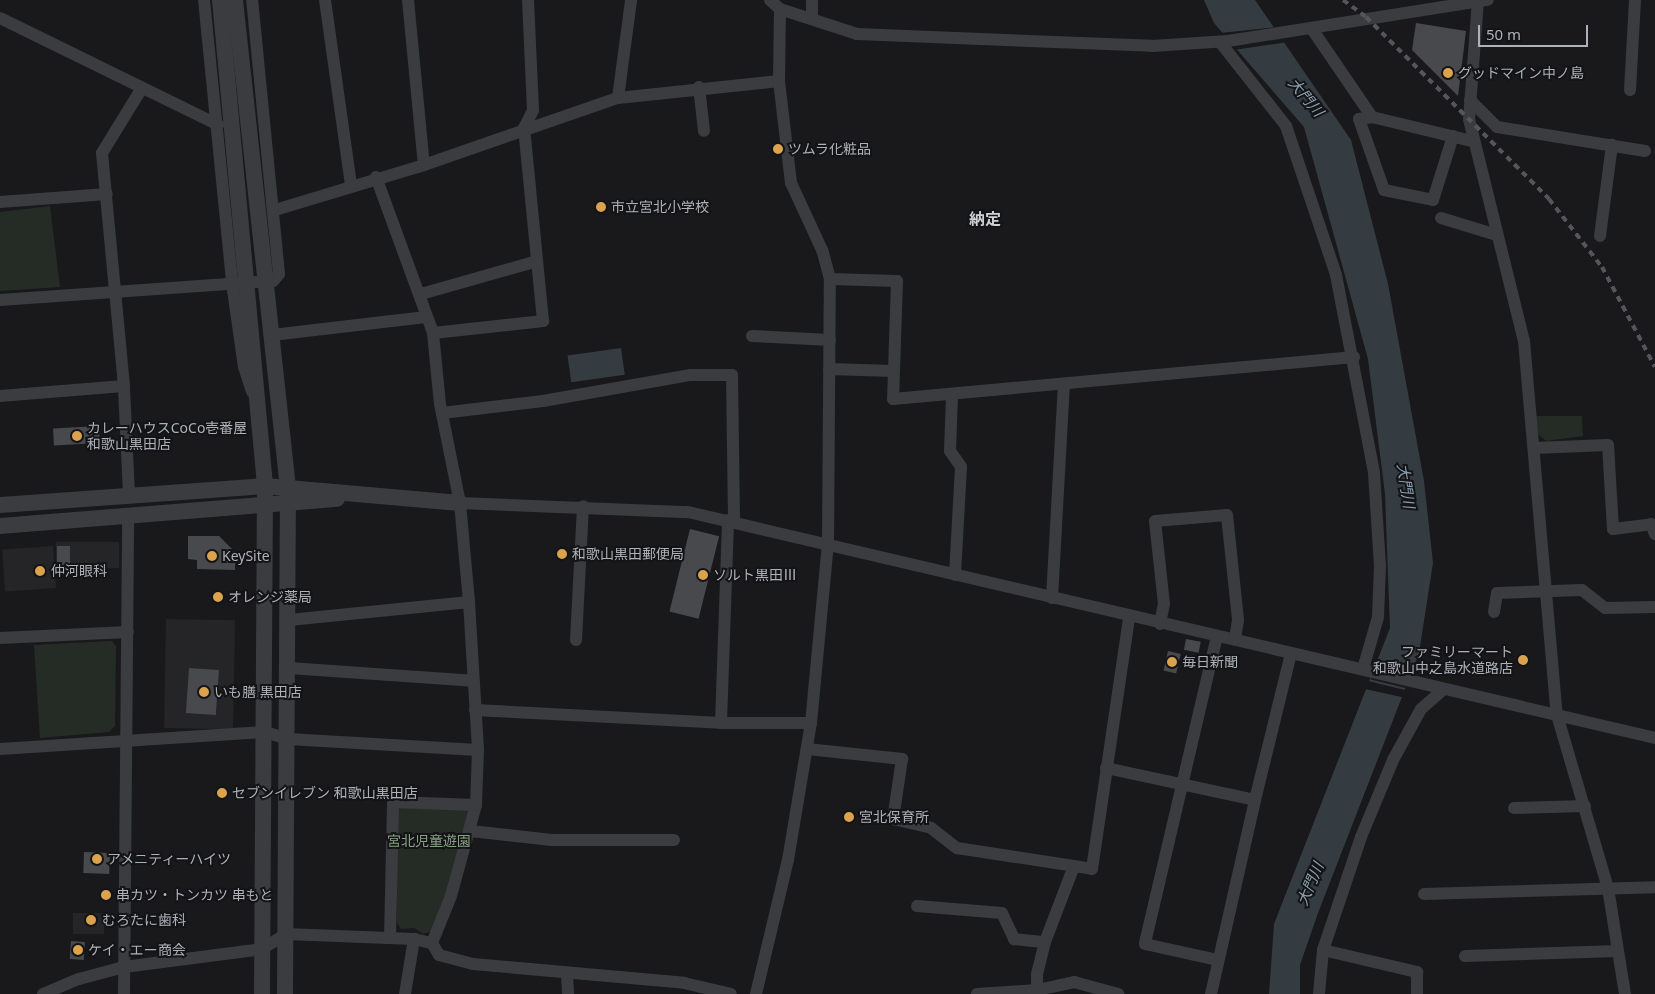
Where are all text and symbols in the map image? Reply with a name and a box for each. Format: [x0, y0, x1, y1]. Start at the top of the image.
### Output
scale bar [1480, 15, 1590, 47]
text: 50 m [1486, 24, 1521, 44]
place label: グッドマイン中ノ島 [1458, 65, 1584, 81]
marker: グッドマイン中ノ島 [1442, 67, 1454, 79]
water label: 大門川 [1285, 74, 1327, 120]
place label: ツムラ化粧品 [788, 141, 872, 157]
marker: ツムラ化粧品 [772, 143, 784, 155]
place label: 市立宮北小学校 [611, 199, 709, 215]
marker: 市立宮北小学校 [595, 201, 607, 213]
district label: 納定 [969, 209, 1001, 229]
place label: カレーハウスCoCo壱番屋 和歌山黒田店 [87, 420, 248, 452]
marker: カレーハウスCoCo壱番屋 和歌山黒田店 [71, 430, 83, 442]
water label: 大門川 [1394, 462, 1418, 510]
place label: 和歌山黒田郵便局 [572, 546, 684, 562]
place label: KeySite [222, 548, 270, 564]
marker: 和歌山黒田郵便局 [556, 548, 568, 560]
marker: KeySite [206, 550, 218, 562]
place label: 仲河眼科 [51, 563, 107, 579]
marker: 仲河眼科 [33, 564, 47, 578]
place label: ソルト黒田Ⅲ [713, 567, 797, 583]
marker: ソルト黒田Ⅲ [697, 569, 709, 581]
place label: オレンジ薬局 [228, 589, 312, 605]
marker: オレンジ薬局 [212, 591, 224, 603]
place label: ファミリーマート 和歌山中之島水道路店 [1373, 644, 1513, 676]
place label: 毎日新聞 [1182, 654, 1238, 670]
marker: ファミリーマート 和歌山中之島水道路店 [1517, 654, 1529, 666]
marker: 毎日新聞 [1166, 656, 1178, 668]
place label: いも膳 黒田店 [214, 684, 302, 700]
marker: いも膳 黒田店 [198, 686, 210, 698]
place label: セブンイレブン 和歌山黒田店 [232, 785, 418, 801]
marker: セブンイレブン 和歌山黒田店 [216, 787, 228, 799]
place label: 宮北保育所 [859, 809, 929, 825]
marker: 宮北保育所 [843, 811, 855, 823]
park label: 宮北児童遊園 [387, 833, 471, 849]
place label: アメニティーハイツ [107, 851, 233, 867]
marker: アメニティーハイツ [91, 853, 103, 865]
water label: 大門川 [1293, 860, 1327, 908]
place label: 串カツ・トンカツ 串もと [116, 887, 274, 903]
marker: 串カツ・トンカツ 串もと [100, 889, 112, 901]
place label: むろたに歯科 [102, 912, 186, 928]
marker: むろたに歯科 [84, 913, 98, 927]
place label: ケイ・エー商会 [88, 942, 186, 958]
marker: ケイ・エー商会 [72, 944, 84, 956]

